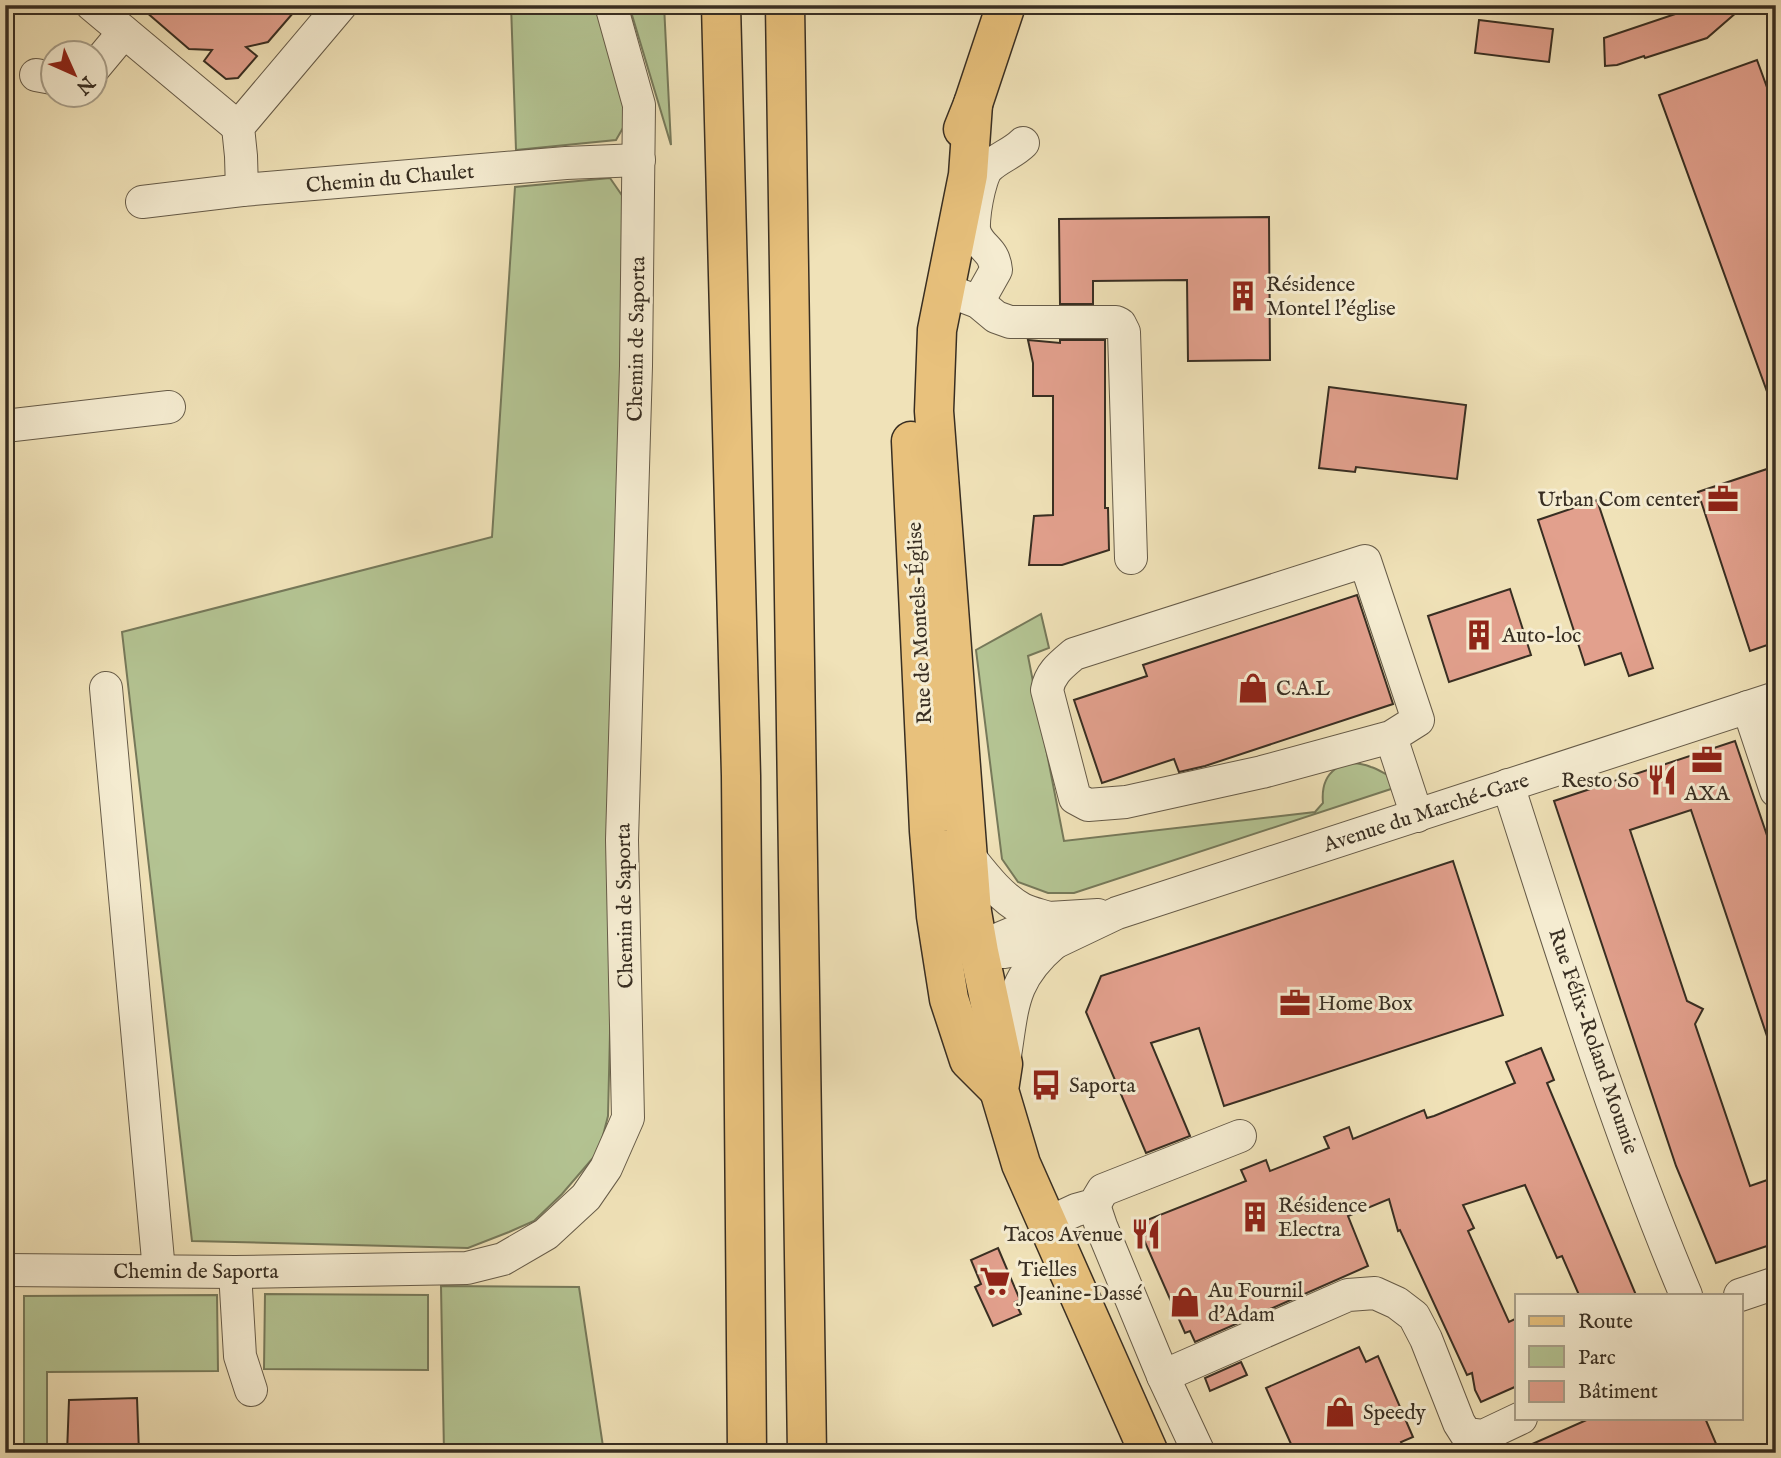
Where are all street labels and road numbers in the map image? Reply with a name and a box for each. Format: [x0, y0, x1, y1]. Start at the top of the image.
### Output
street label: Chemin du Chaulet [305, 159, 475, 200]
street label: Chemin de Saporta [623, 255, 652, 422]
street label: Rue de Montels-Église [901, 521, 939, 725]
street label: Avenue du Marché-Gare [1319, 767, 1533, 860]
street label: Chemin de Saporta [611, 822, 640, 989]
street label: Rue Félix-Roland Moumie [1541, 925, 1644, 1158]
street label: Chemin de Saporta [113, 1259, 280, 1286]

